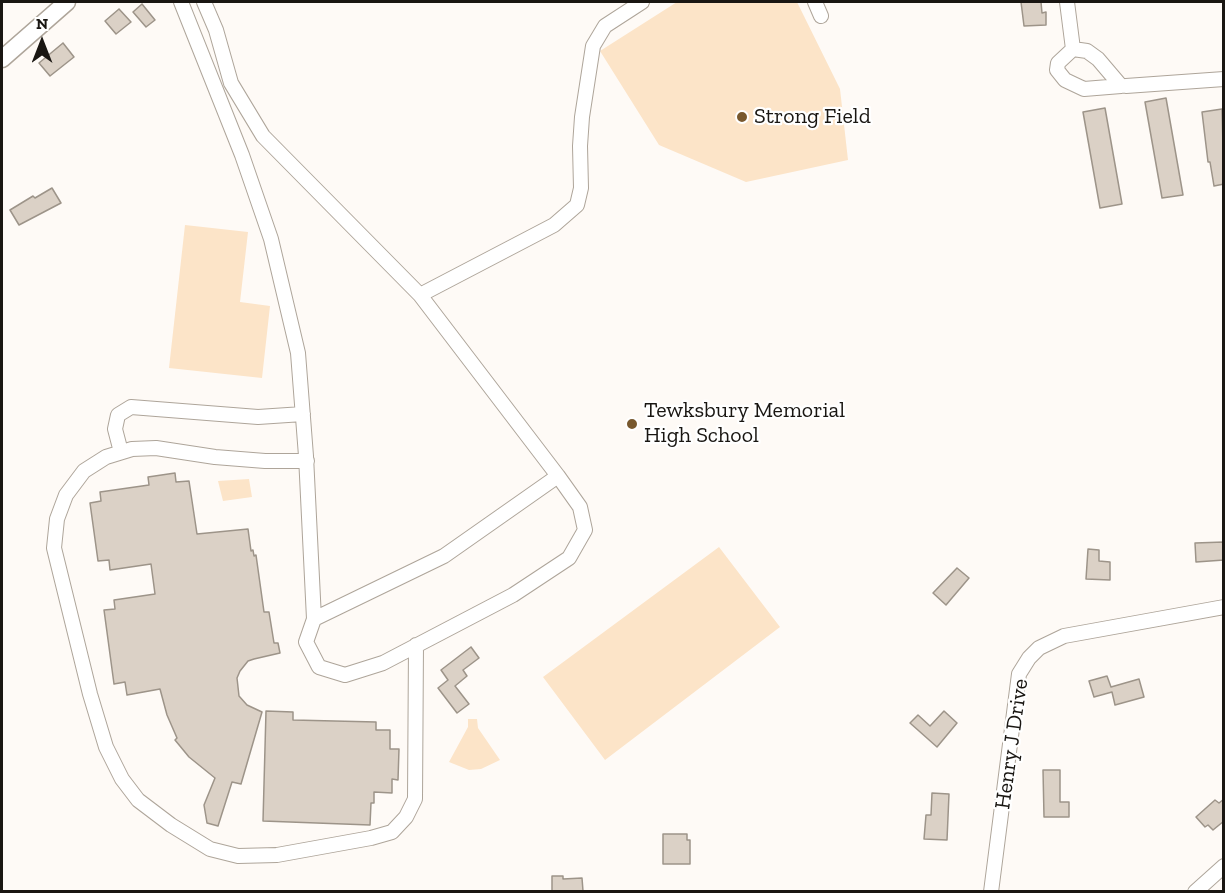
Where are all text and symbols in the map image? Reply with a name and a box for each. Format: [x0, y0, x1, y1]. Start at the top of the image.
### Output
north arrow [12, 12, 72, 72]
text: N [36, 14, 48, 33]
place label: Strong Field [754, 104, 871, 130]
marker: Strong Field [735, 110, 749, 124]
place label: Tewksbury Memorial High School [644, 398, 845, 450]
marker: Tewksbury Memorial High School [625, 417, 639, 431]
street label: Henry J Drive [990, 677, 1034, 811]

